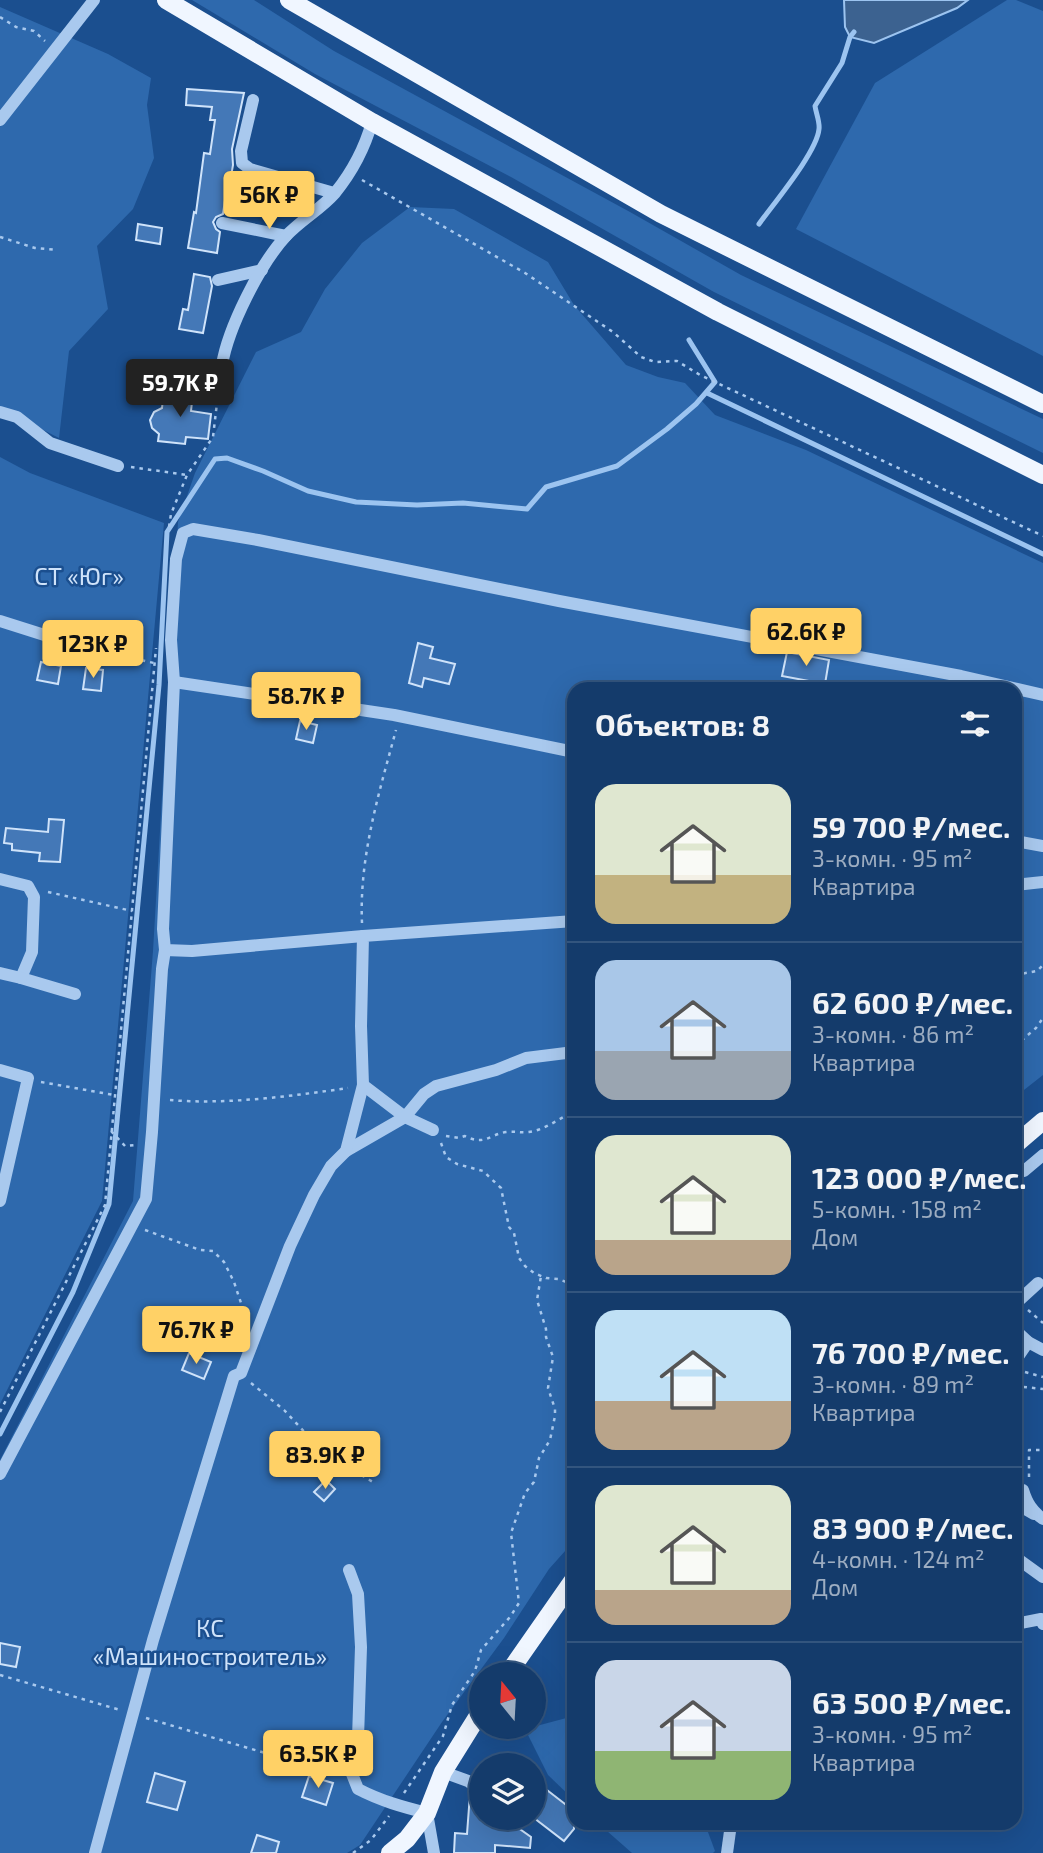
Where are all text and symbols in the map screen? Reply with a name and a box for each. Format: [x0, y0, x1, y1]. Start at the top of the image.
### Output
pin: 56K ₽ [220, 172, 318, 231]
text: 56K ₽ [239, 180, 299, 208]
pin: 59.7K ₽ [115, 360, 245, 419]
text: 59.7K ₽ [142, 368, 218, 396]
park label: СТ «Юг» [34, 561, 124, 590]
pin: 62.6K ₽ [741, 608, 871, 668]
text: 62.6K ₽ [766, 617, 846, 645]
pin: 123K ₽ [36, 620, 150, 680]
text: 123K ₽ [58, 629, 128, 657]
pin: 58.7K ₽ [241, 672, 371, 732]
text: 58.7K ₽ [268, 681, 344, 709]
icon: filters [956, 705, 994, 743]
text: Объектов: 8 [595, 706, 770, 742]
text: 59 700 ₽/мес. [812, 808, 1010, 844]
icon: home [651, 812, 735, 896]
text: 3-комн. · 95 m² [812, 844, 972, 872]
text: Квартира [812, 872, 916, 900]
text: 62 600 ₽/мес. [812, 984, 1013, 1020]
icon: home [651, 988, 735, 1072]
text: 3-комн. · 86 m² [812, 1020, 974, 1048]
text: Квартира [812, 1048, 916, 1076]
text: 123 000 ₽/мес. [812, 1159, 1027, 1195]
icon: home [651, 1163, 735, 1247]
text: 5-комн. · 158 m² [812, 1195, 982, 1223]
text: Дом [812, 1223, 858, 1251]
pin: 76.7K ₽ [131, 1306, 261, 1366]
text: 76.7K ₽ [158, 1315, 234, 1343]
text: 76 700 ₽/мес. [812, 1334, 1010, 1370]
icon: home [651, 1338, 735, 1422]
text: 3-комн. · 89 m² [812, 1370, 974, 1398]
text: Квартира [812, 1398, 916, 1426]
pin: 83.9K ₽ [260, 1432, 390, 1491]
text: 83.9K ₽ [285, 1440, 365, 1468]
text: 83 900 ₽/мес. [812, 1509, 1014, 1545]
icon: home [651, 1513, 735, 1597]
text: 4-комн. · 124 m² [812, 1545, 984, 1573]
text: Дом [812, 1573, 858, 1601]
park label: КС «Машиностроитель» [93, 1613, 327, 1670]
north arrow [469, 1662, 546, 1740]
map controls [469, 1662, 546, 1830]
text: 63 500 ₽/мес. [812, 1684, 1012, 1720]
icon: home [651, 1688, 735, 1772]
text: 3-комн. · 95 m² [812, 1720, 972, 1748]
pin: 63.5K ₽ [253, 1730, 383, 1790]
text: 63.5K ₽ [279, 1739, 357, 1767]
text: Квартира [812, 1748, 916, 1776]
button: layers [469, 1753, 546, 1830]

